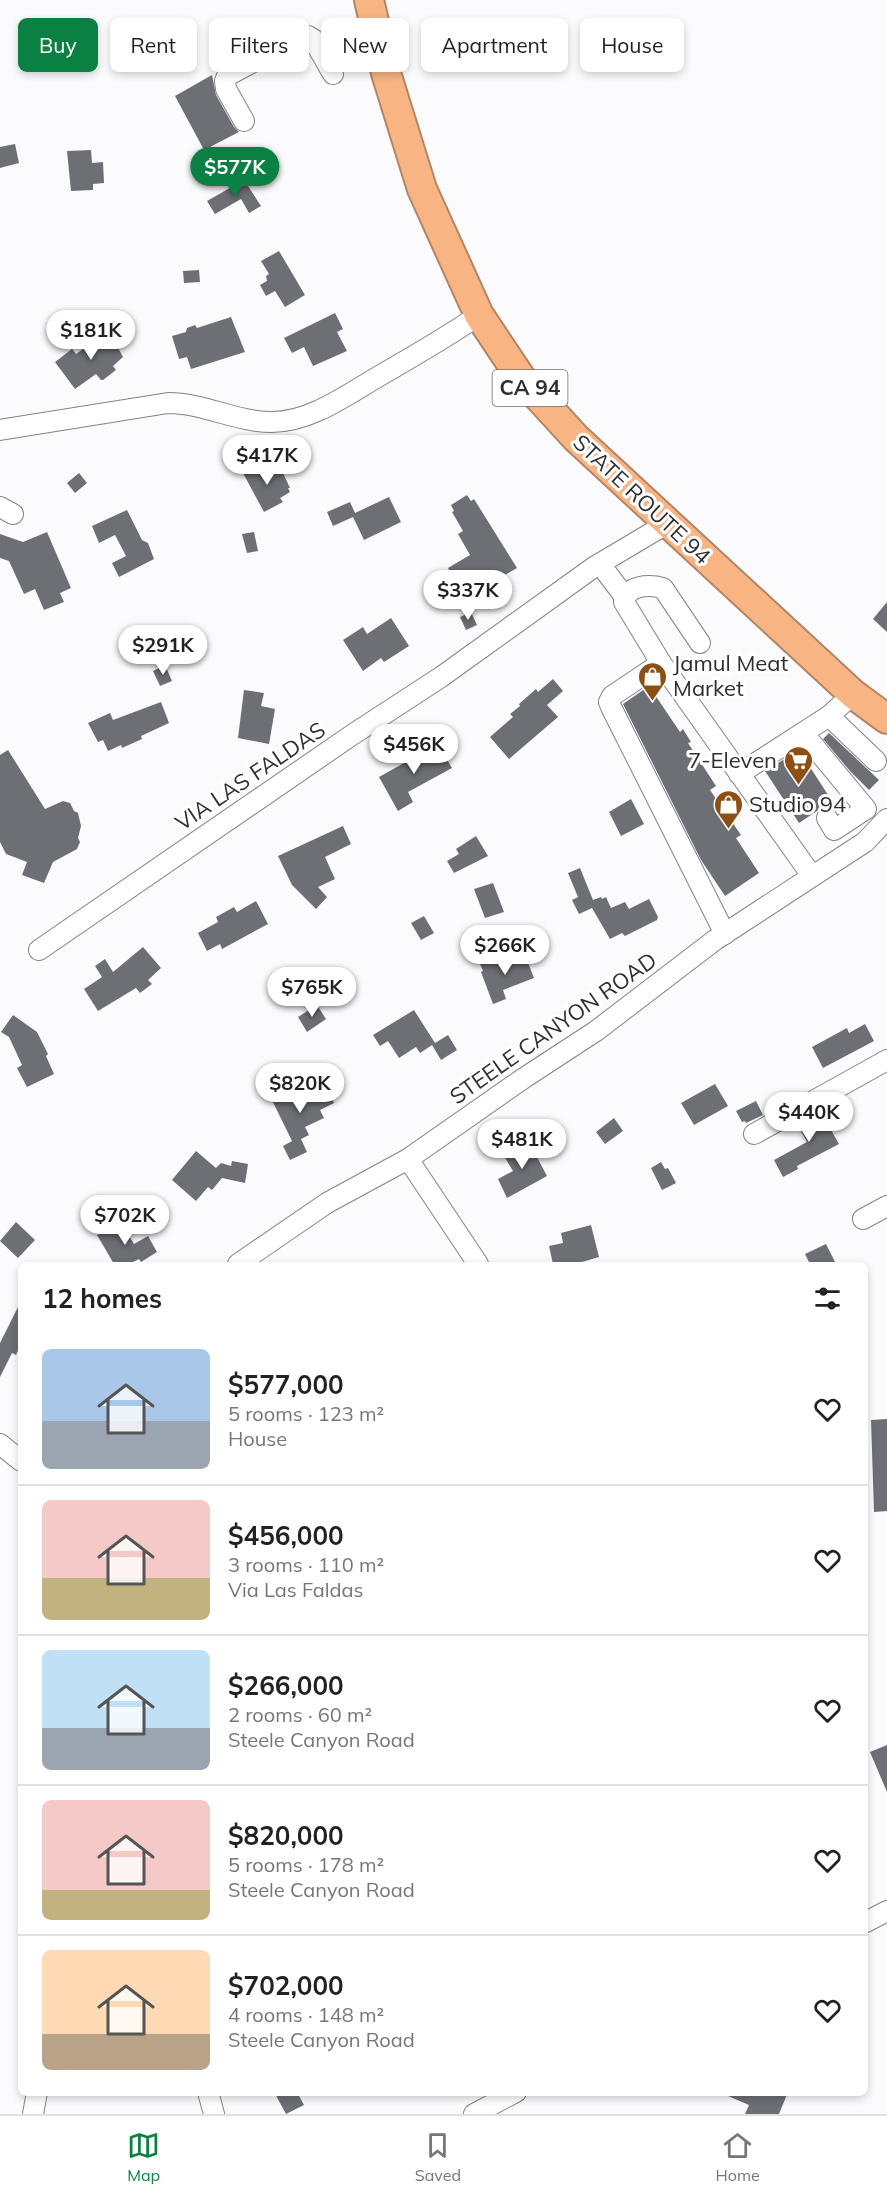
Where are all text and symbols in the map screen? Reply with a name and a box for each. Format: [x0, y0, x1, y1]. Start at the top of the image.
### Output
chip: Buy [18, 18, 98, 72]
chip: Rent [110, 18, 197, 72]
chip: Filters [209, 18, 309, 72]
chip: New [321, 18, 409, 72]
chip: Apartment [421, 18, 568, 72]
chip: House [580, 18, 684, 72]
pin: $577K [193, 147, 277, 198]
text: $577K [204, 154, 266, 179]
pin: $181K [49, 310, 133, 361]
text: $181K [60, 317, 122, 342]
road number: CA 94 [492, 370, 568, 406]
street label: STATE ROUTE 94 [567, 428, 717, 570]
pin: $417K [225, 435, 309, 486]
text: $417K [236, 442, 298, 467]
pin: $337K [426, 570, 510, 621]
text: $337K [437, 577, 499, 602]
pin: $291K [121, 625, 205, 676]
text: $291K [132, 632, 194, 657]
place label: Jamul Meat Market [673, 649, 788, 702]
shop icon: Jamul Meat Market [636, 660, 668, 702]
street label: VIA LAS FALDAS [170, 715, 330, 837]
pin: $456K [372, 724, 456, 775]
text: $456K [383, 731, 445, 756]
supermarket icon: 7-Eleven [782, 744, 814, 786]
place label: 7-Eleven [688, 746, 777, 774]
shop icon: Studio 94 [712, 788, 744, 830]
place label: Studio 94 [749, 790, 846, 818]
pin: $266K [463, 925, 547, 976]
text: $266K [474, 932, 536, 957]
street label: STEELE CANYON ROAD [444, 946, 662, 1110]
pin: $765K [270, 967, 354, 1018]
text: $765K [281, 974, 343, 999]
pin: $820K [258, 1063, 342, 1114]
text: $820K [269, 1070, 331, 1095]
pin: $440K [767, 1092, 851, 1143]
text: $440K [778, 1099, 840, 1124]
pin: $481K [480, 1119, 564, 1170]
text: $481K [491, 1126, 553, 1151]
pin: $702K [83, 1195, 167, 1246]
text: $702K [94, 1202, 156, 1227]
text: 12 homes [42, 1282, 162, 1315]
icon: filters [811, 1282, 844, 1315]
text: $577,000 [228, 1368, 344, 1401]
icon: home [90, 1373, 162, 1445]
icon: heart [811, 1393, 844, 1426]
text: 5 rooms · 123 m² [228, 1401, 384, 1426]
text: House [228, 1426, 287, 1451]
text: $456,000 [228, 1519, 344, 1552]
icon: home [90, 1524, 162, 1596]
icon: heart [811, 1544, 844, 1577]
text: 3 rooms · 110 m² [228, 1552, 384, 1577]
text: Via Las Faldas [228, 1577, 364, 1602]
text: $266,000 [228, 1669, 344, 1702]
icon: home [90, 1674, 162, 1746]
icon: heart [811, 1694, 844, 1727]
text: 2 rooms · 60 m² [228, 1702, 372, 1727]
text: Steele Canyon Road [228, 1727, 415, 1752]
text: $820,000 [228, 1819, 344, 1852]
icon: home [90, 1824, 162, 1896]
icon: heart [811, 1844, 844, 1877]
text: 5 rooms · 178 m² [228, 1852, 384, 1877]
text: Steele Canyon Road [228, 1877, 415, 1902]
text: $702,000 [228, 1969, 344, 2002]
icon: home [90, 1974, 162, 2046]
icon: heart [811, 1994, 844, 2027]
text: 4 rooms · 148 m² [228, 2002, 384, 2027]
text: Steele Canyon Road [228, 2027, 415, 2052]
tab: Map [127, 2129, 160, 2185]
tab: Saved [415, 2129, 461, 2185]
tab: Home [716, 2129, 760, 2185]

